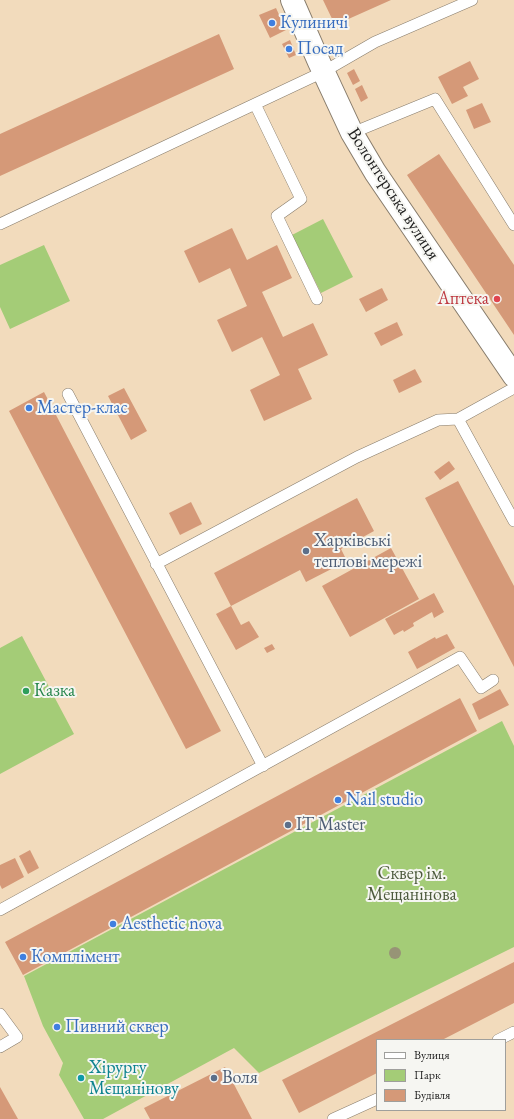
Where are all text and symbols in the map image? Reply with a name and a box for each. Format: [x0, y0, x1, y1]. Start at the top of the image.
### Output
place label: Кулиничі [280, 12, 348, 34]
marker: Кулиничі [267, 18, 277, 28]
place label: Посад [297, 38, 343, 60]
marker: Посад [284, 44, 294, 54]
street label: Волонтерська вулиця [342, 124, 444, 264]
place label: Аптека [438, 288, 489, 310]
marker: Аптека [492, 294, 502, 304]
place label: Мастер-клас [37, 397, 128, 419]
marker: Мастер-клас [24, 403, 34, 413]
place label: Харківські теплові мережі [314, 530, 422, 572]
marker: Харківські теплові мережі [301, 546, 311, 556]
place label: Казка [34, 680, 75, 702]
marker: Казка [21, 686, 31, 696]
place label: Nail studio [346, 789, 423, 811]
marker: Nail studio [333, 795, 343, 805]
place label: IT Master [296, 814, 365, 836]
marker: IT Master [283, 820, 293, 830]
park label: Сквер ім. Мещанінова [367, 863, 457, 906]
place label: Aesthetic nova [121, 913, 222, 935]
marker: Aesthetic nova [108, 919, 118, 929]
place label: Комплімент [31, 946, 120, 968]
marker: Комплімент [18, 952, 28, 962]
place label: Пивний сквер [65, 1016, 169, 1038]
marker: Пивний сквер [52, 1022, 62, 1032]
legend [376, 1039, 506, 1111]
text: Вулиця [414, 1047, 450, 1063]
place label: Хірургу Мєщанінову [89, 1057, 179, 1100]
place label: Воля [222, 1067, 258, 1089]
text: Парк [414, 1067, 441, 1083]
marker: Хірургу Мєщанінову [76, 1073, 86, 1083]
marker: Воля [209, 1073, 219, 1083]
text: Будівля [414, 1087, 450, 1103]

